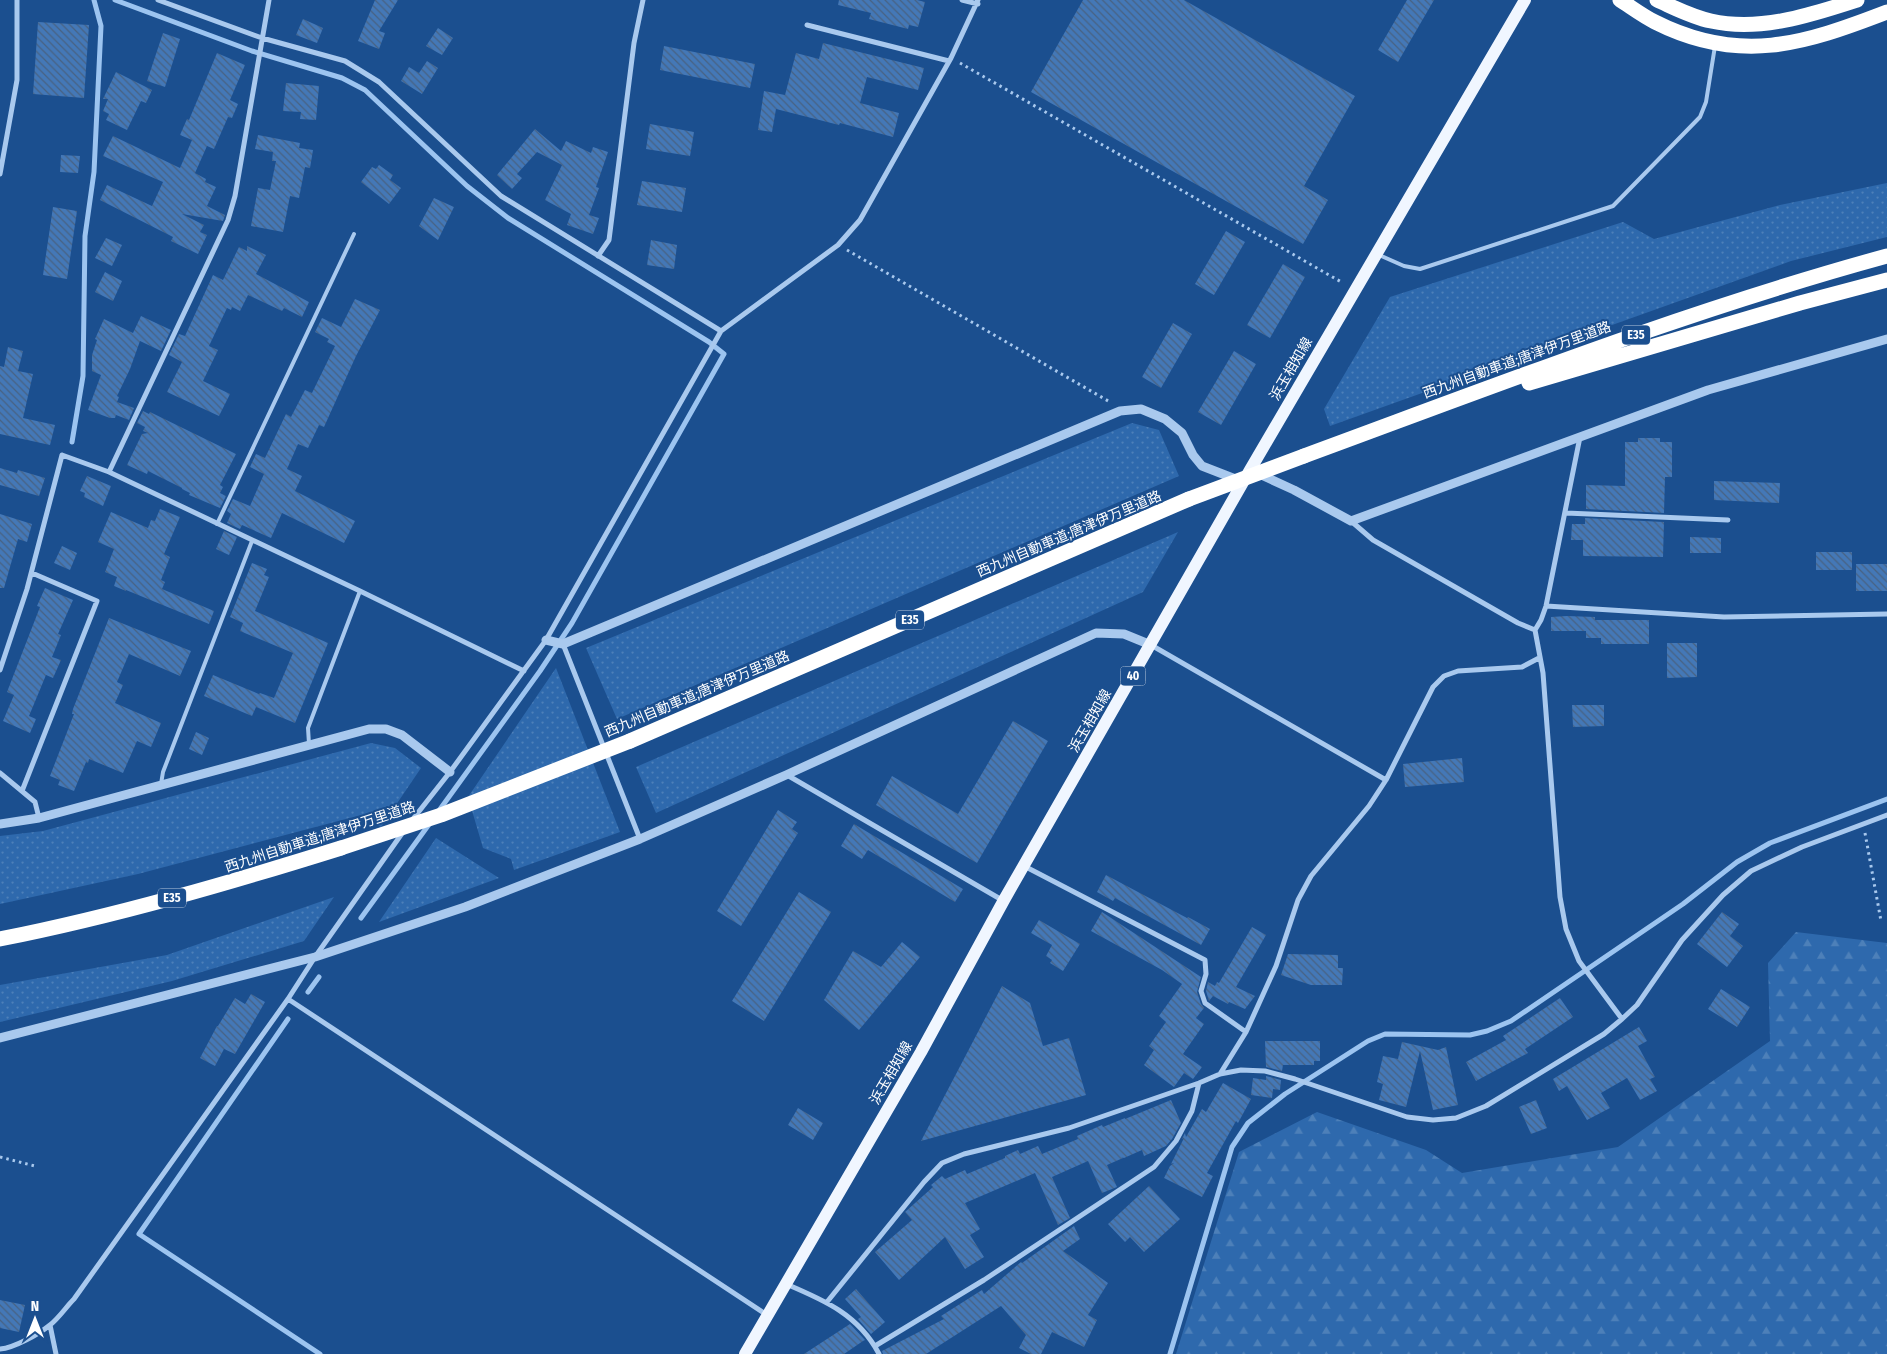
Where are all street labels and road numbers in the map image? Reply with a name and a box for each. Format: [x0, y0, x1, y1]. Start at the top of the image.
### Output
street label: 西九州自動車道;唐津伊万里道路 [1421, 318, 1613, 402]
road number: E35 [1622, 326, 1650, 344]
street label: 浜玉相知線 [1266, 334, 1316, 404]
street label: 西九州自動車道;唐津伊万里道路 [974, 487, 1164, 581]
road number: E35 [896, 610, 924, 630]
street label: 西九州自動車道;唐津伊万里道路 [602, 647, 792, 741]
road number: 40 [1120, 666, 1146, 686]
street label: 浜玉相知線 [1065, 686, 1115, 756]
street label: 西九州自動車道;唐津伊万里道路 [223, 798, 417, 876]
road number: E35 [158, 888, 186, 908]
street label: 浜玉相知線 [866, 1038, 916, 1108]

